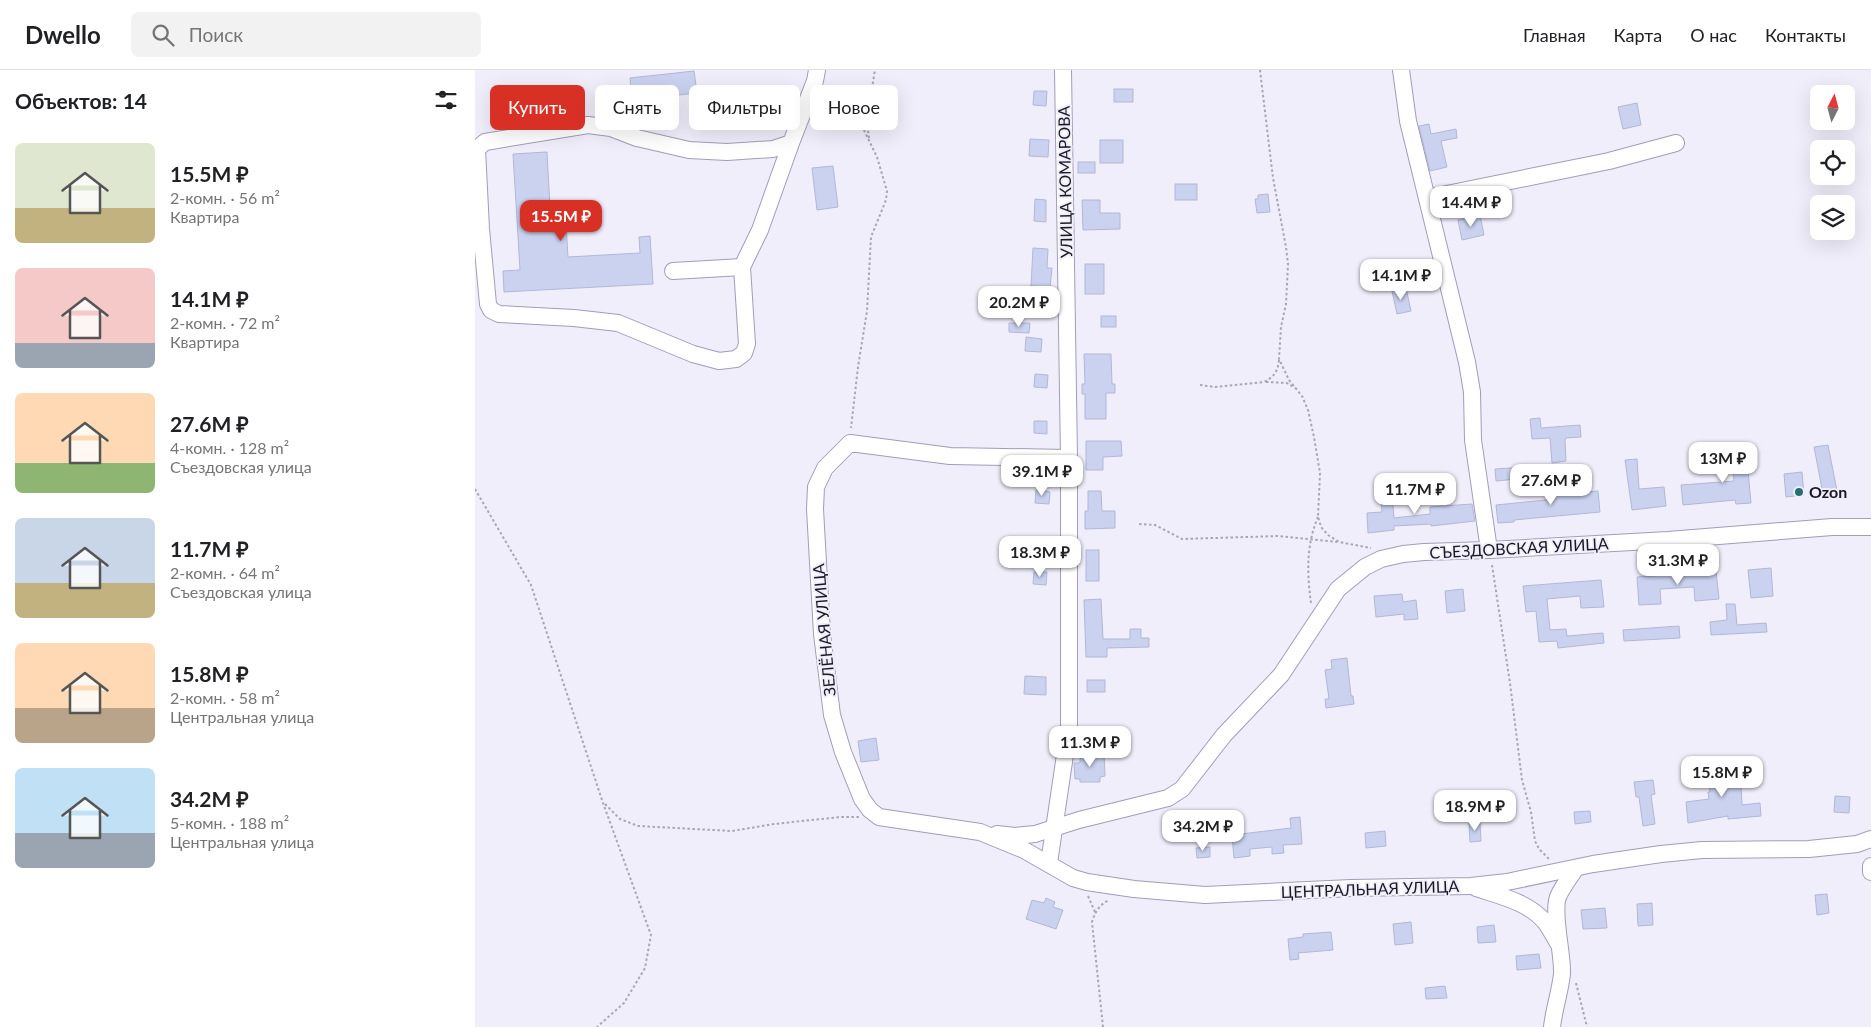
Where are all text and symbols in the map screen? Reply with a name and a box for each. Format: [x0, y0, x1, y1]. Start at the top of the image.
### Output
search box [131, 12, 481, 57]
text: Dwello [25, 20, 101, 49]
icon: search [149, 21, 177, 49]
text: Поиск [189, 23, 243, 46]
text: Главная [1523, 24, 1586, 46]
text: Карта [1614, 24, 1662, 46]
text: О нас [1690, 24, 1737, 46]
text: Контакты [1765, 24, 1846, 46]
chip: Купить [490, 85, 585, 130]
chip: Снять [595, 85, 679, 130]
chip: Фильтры [689, 85, 800, 130]
chip: Новое [810, 85, 898, 130]
north arrow [1810, 85, 1855, 130]
map controls [1810, 85, 1855, 240]
icon: filters [432, 86, 460, 114]
text: Объектов: 14 [15, 88, 147, 113]
street label: УЛИЦА КОМАРОВА [1054, 105, 1075, 258]
button: locate [1810, 140, 1855, 185]
text: 15.5M ₽ [170, 161, 249, 186]
icon: home [55, 163, 115, 223]
pin: 14.4M ₽ [1425, 186, 1517, 228]
text: 2-комн. · 56 m² [170, 188, 280, 207]
text: 14.4M ₽ [1441, 192, 1501, 211]
button: layers [1810, 195, 1855, 240]
pin: 15.5M ₽ [515, 200, 607, 242]
text: 15.5M ₽ [531, 206, 591, 225]
text: Квартира [170, 207, 239, 226]
pin: 14.1M ₽ [1355, 258, 1447, 301]
text: 14.1M ₽ [1371, 265, 1431, 284]
text: 14.1M ₽ [170, 286, 249, 311]
pin: 20.2M ₽ [973, 286, 1065, 328]
icon: home [55, 288, 115, 348]
text: 20.2M ₽ [989, 292, 1049, 311]
text: 2-комн. · 72 m² [170, 313, 280, 332]
text: Квартира [170, 332, 239, 351]
text: 27.6M ₽ [170, 411, 249, 436]
icon: home [55, 413, 115, 473]
text: 4-комн. · 128 m² [170, 438, 289, 457]
pin: 13M ₽ [1688, 442, 1758, 484]
text: 13M ₽ [1700, 448, 1746, 467]
pin: 39.1M ₽ [996, 454, 1088, 497]
text: Съездовская улица [170, 457, 312, 476]
text: 39.1M ₽ [1012, 461, 1072, 480]
pin: 27.6M ₽ [1505, 464, 1597, 506]
text: 27.6M ₽ [1521, 470, 1581, 489]
pin: 11.7M ₽ [1369, 472, 1461, 515]
text: 11.7M ₽ [1385, 479, 1445, 498]
place label: Ozon [1809, 482, 1847, 501]
marker: Ozon [1793, 486, 1805, 498]
street label: СЪЕЗДОВСКАЯ УЛИЦА [1429, 533, 1609, 562]
text: 11.7M ₽ [170, 536, 249, 561]
pin: 18.3M ₽ [994, 536, 1086, 578]
icon: home [55, 538, 115, 598]
text: 18.3M ₽ [1010, 542, 1070, 561]
pin: 31.3M ₽ [1632, 544, 1724, 586]
text: 31.3M ₽ [1648, 550, 1708, 569]
text: 2-комн. · 64 m² [170, 563, 280, 582]
street label: ЗЕЛЁНАЯ УЛИЦА [808, 563, 839, 697]
text: Съездовская улица [170, 582, 312, 601]
text: 15.8M ₽ [170, 661, 249, 686]
icon: home [55, 663, 115, 723]
text: 2-комн. · 58 m² [170, 688, 280, 707]
text: Центральная улица [170, 707, 314, 726]
pin: 11.3M ₽ [1044, 726, 1136, 768]
text: 11.3M ₽ [1060, 732, 1120, 751]
pin: 15.8M ₽ [1676, 756, 1768, 798]
text: 15.8M ₽ [1692, 762, 1752, 781]
text: 34.2M ₽ [170, 786, 249, 811]
icon: home [55, 788, 115, 848]
pin: 18.9M ₽ [1429, 790, 1521, 832]
text: 18.9M ₽ [1445, 796, 1505, 815]
pin: 34.2M ₽ [1157, 810, 1249, 852]
text: 5-комн. · 188 m² [170, 813, 289, 832]
text: 34.2M ₽ [1173, 816, 1233, 835]
text: Центральная улица [170, 832, 314, 851]
street label: ЦЕНТРАЛЬНАЯ УЛИЦА [1280, 876, 1460, 901]

